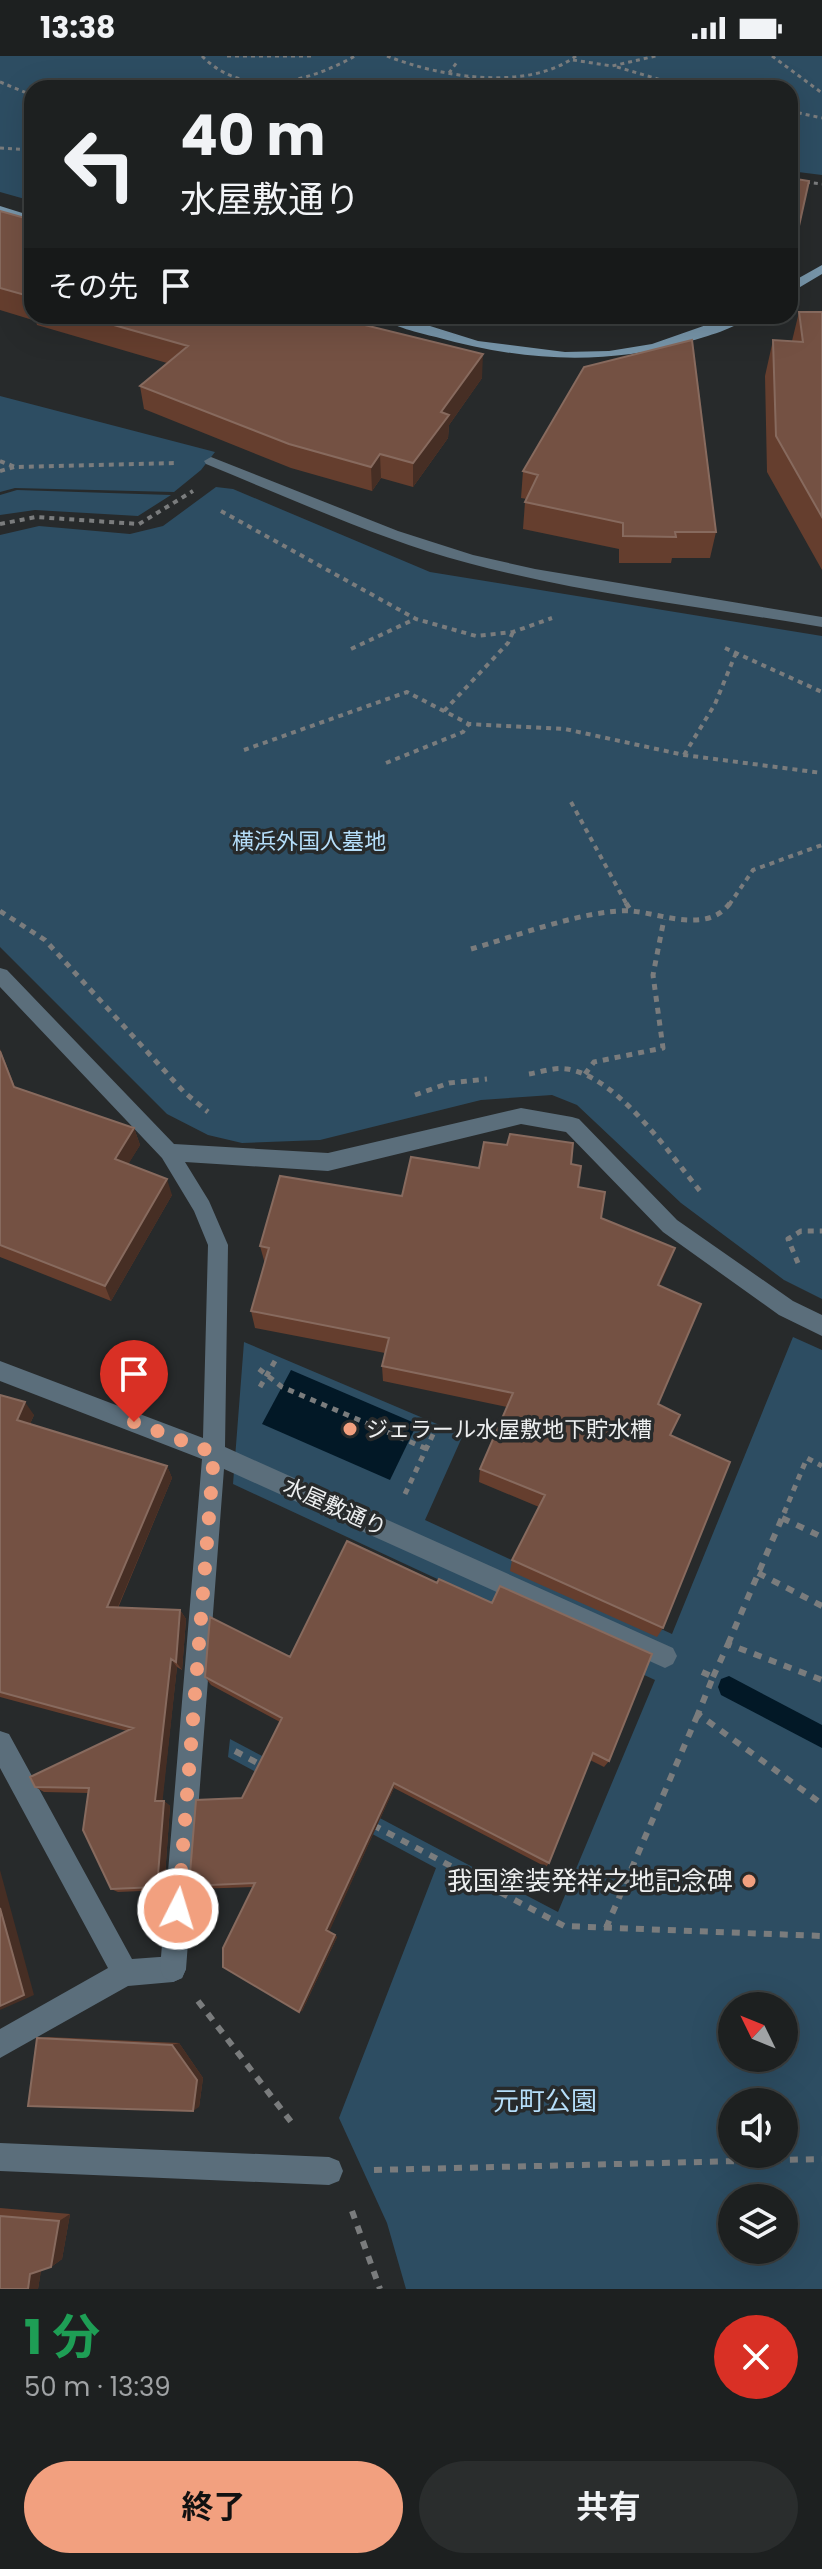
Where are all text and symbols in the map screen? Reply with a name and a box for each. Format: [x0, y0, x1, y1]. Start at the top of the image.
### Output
text: 13:38 [40, 6, 116, 49]
text: 40 m [180, 96, 326, 175]
icon: left [48, 112, 152, 216]
text: 水屋敷通り [180, 174, 360, 225]
icon: arrive [154, 264, 198, 308]
text: その先 [48, 265, 138, 308]
park label: 横浜外国人墓地 [232, 826, 386, 857]
pin [100, 1340, 168, 1422]
icon: arrive [112, 1352, 156, 1396]
place label: ジェラール水屋敷地下貯水槽 [366, 1414, 652, 1445]
marker: ジェラール水屋敷地下貯水槽 [341, 1420, 359, 1438]
street label: 水屋敷通り [278, 1470, 392, 1544]
place label: 我国塗装発祥之地記念碑 [447, 1863, 733, 1899]
position arrow [136, 1867, 220, 1951]
marker: 我国塗装発祥之地記念碑 [740, 1872, 758, 1890]
north arrow [718, 1992, 798, 2072]
map controls [718, 1992, 798, 2264]
park label: 元町公園 [493, 2083, 597, 2119]
button: sound [718, 2088, 798, 2168]
button: layers [718, 2184, 798, 2264]
text: 1 分 [24, 2304, 100, 2371]
button: close [714, 2315, 798, 2399]
text: 50 m · 13:39 [24, 2369, 171, 2405]
button: 終了 [24, 2461, 403, 2553]
button: 共有 [419, 2461, 798, 2553]

